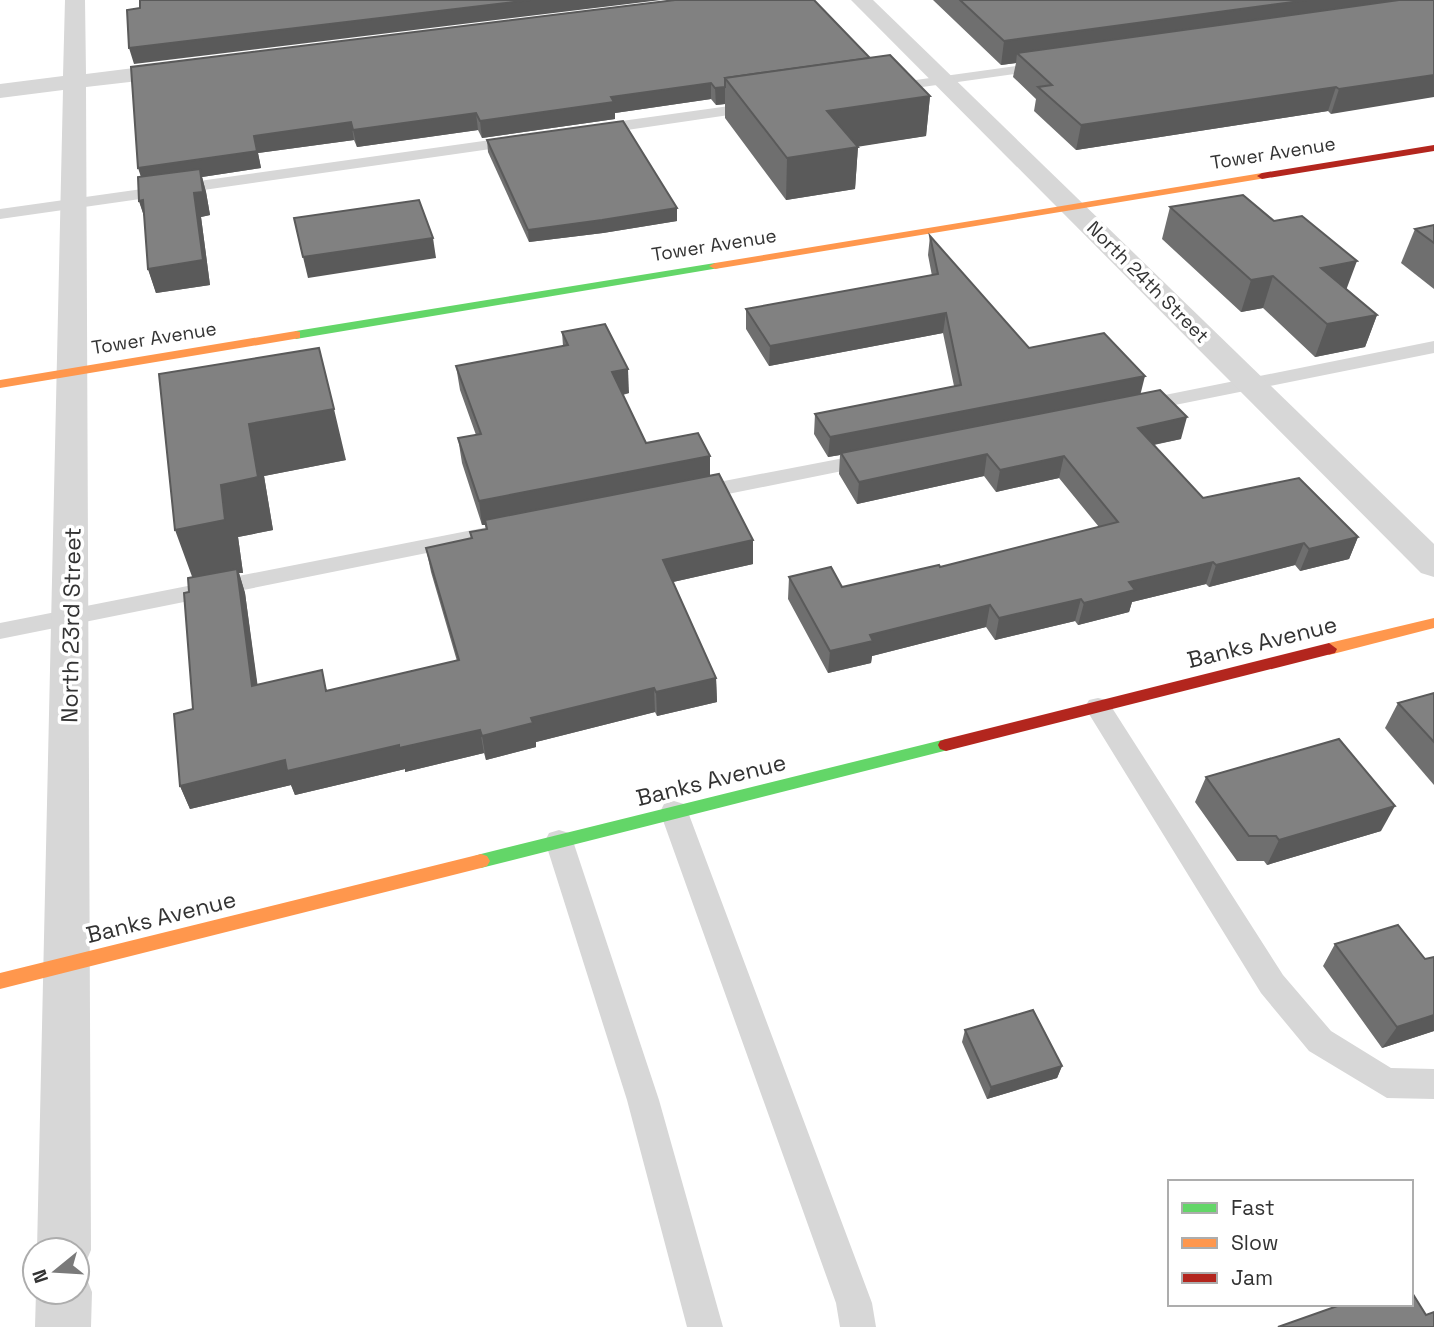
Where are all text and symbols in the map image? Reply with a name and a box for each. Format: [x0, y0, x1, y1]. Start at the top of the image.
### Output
street label: Tower Avenue [1209, 131, 1337, 175]
street label: North 24th Street [1082, 216, 1214, 348]
street label: Tower Avenue [650, 223, 778, 267]
street label: Tower Avenue [90, 316, 218, 360]
street label: North 23rd Street [54, 527, 88, 723]
street label: Banks Avenue [1184, 609, 1340, 675]
street label: Banks Avenue [633, 747, 789, 813]
street label: Banks Avenue [83, 884, 239, 950]
legend [1168, 1180, 1413, 1306]
text: Fast [1231, 1194, 1275, 1221]
text: Slow [1231, 1229, 1279, 1256]
north arrow [21, 1236, 91, 1306]
text: Jam [1231, 1264, 1273, 1291]
text: N [26, 1266, 54, 1286]

